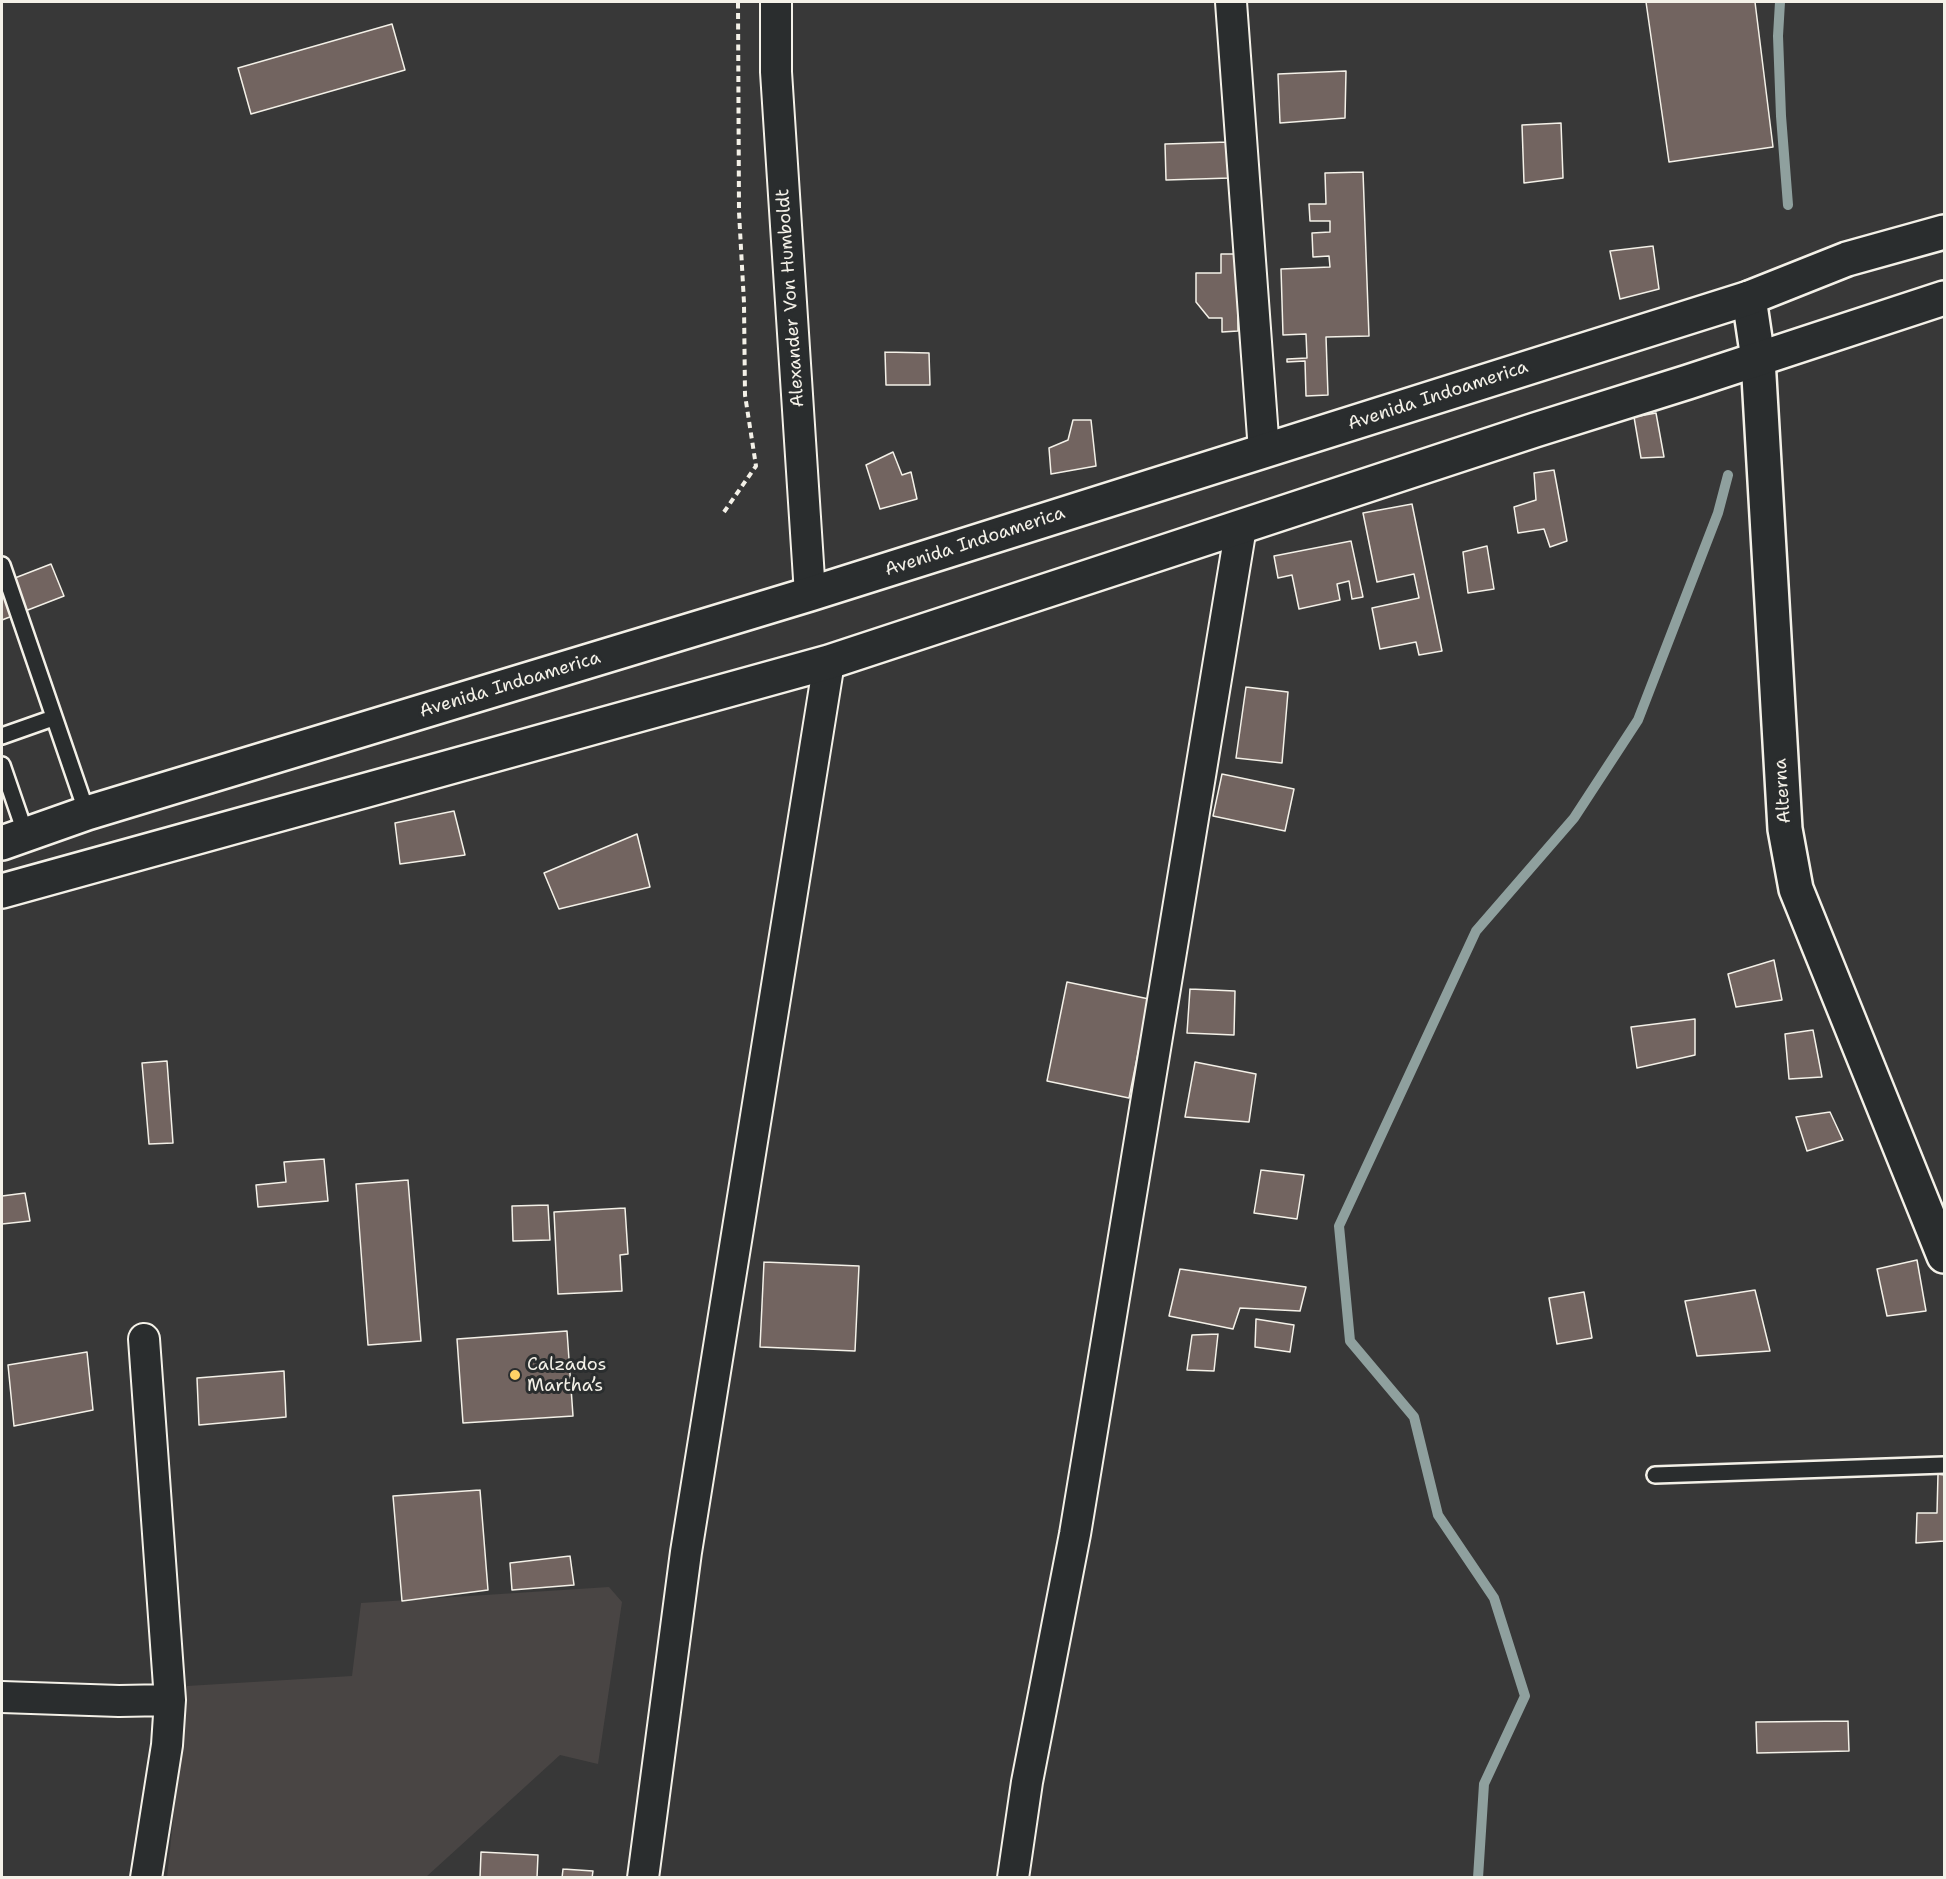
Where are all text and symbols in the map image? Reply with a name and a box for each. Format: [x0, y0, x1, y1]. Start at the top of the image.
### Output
street label: Alexander Von Humboldt [773, 188, 809, 408]
street label: Avenida Indoamerica [1345, 357, 1531, 435]
street label: Avenida Indoamerica [882, 503, 1068, 581]
street label: Avenida Indoamerica [417, 647, 603, 723]
street label: Alterna [1770, 758, 1796, 824]
place label: Calzados Martha’s [527, 1354, 607, 1396]
marker: Calzados Martha’s [508, 1368, 522, 1382]

